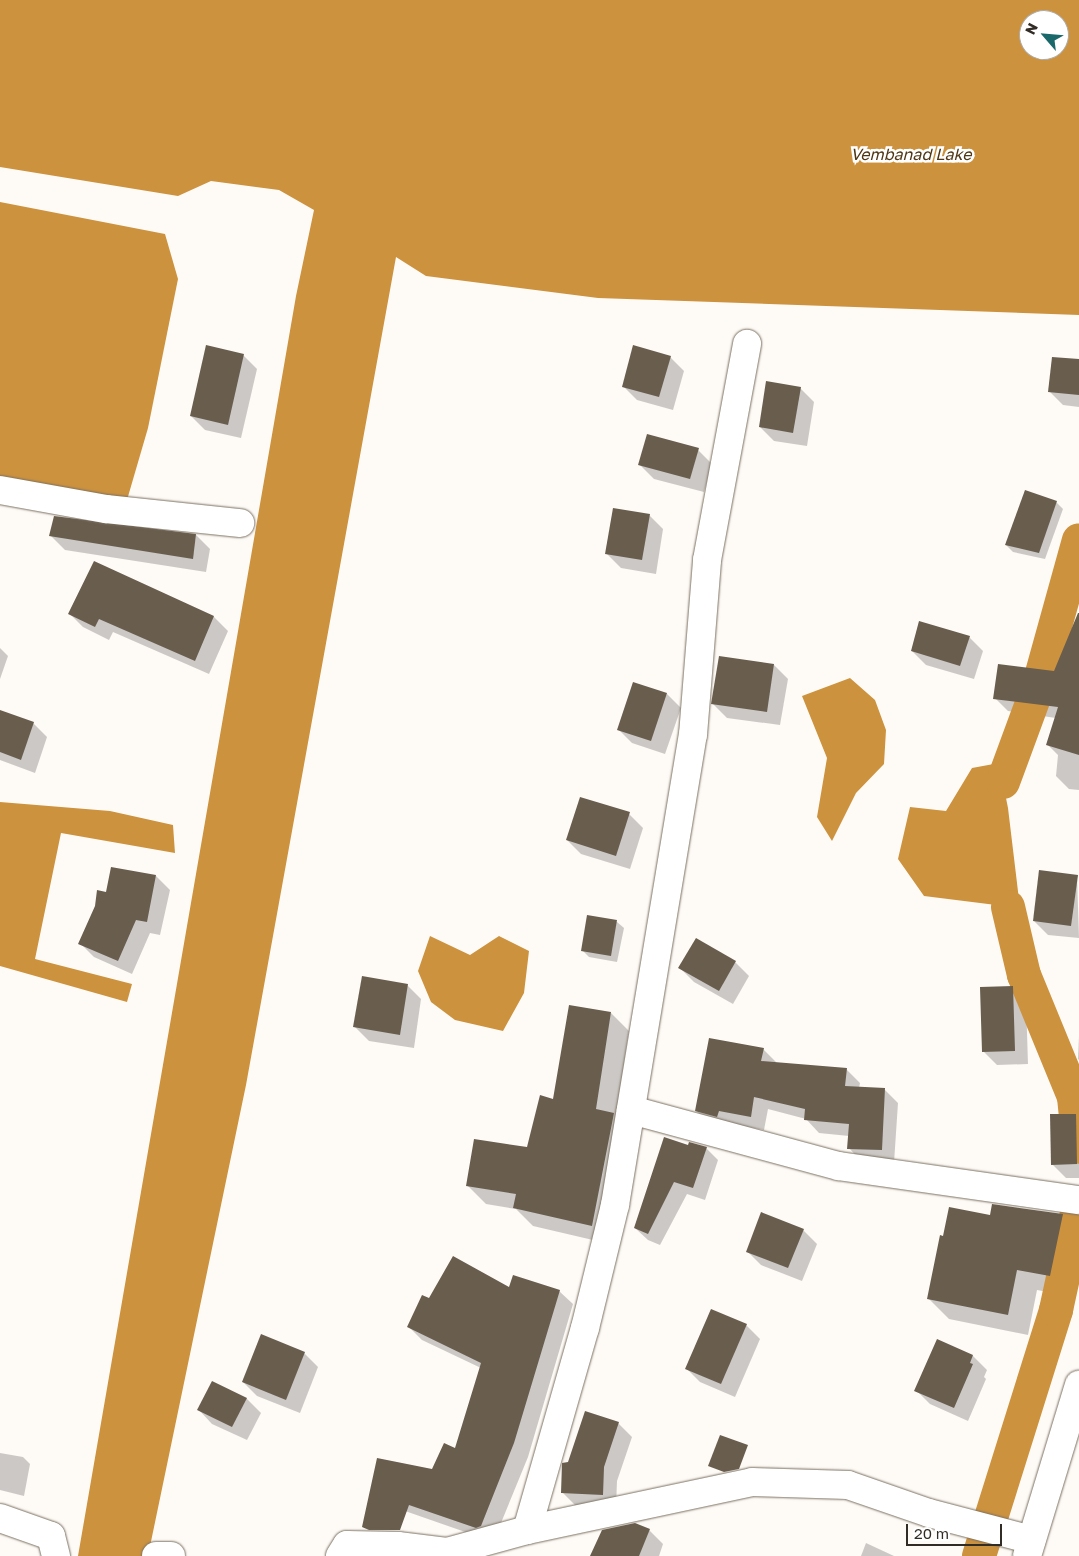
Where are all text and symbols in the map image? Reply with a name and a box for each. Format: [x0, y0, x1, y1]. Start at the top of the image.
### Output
north arrow [1019, 10, 1069, 60]
text: N [1021, 20, 1041, 37]
water label: Vembanad Lake [850, 144, 972, 164]
scale bar [909, 1514, 1005, 1546]
text: 20 m [914, 1524, 949, 1542]

